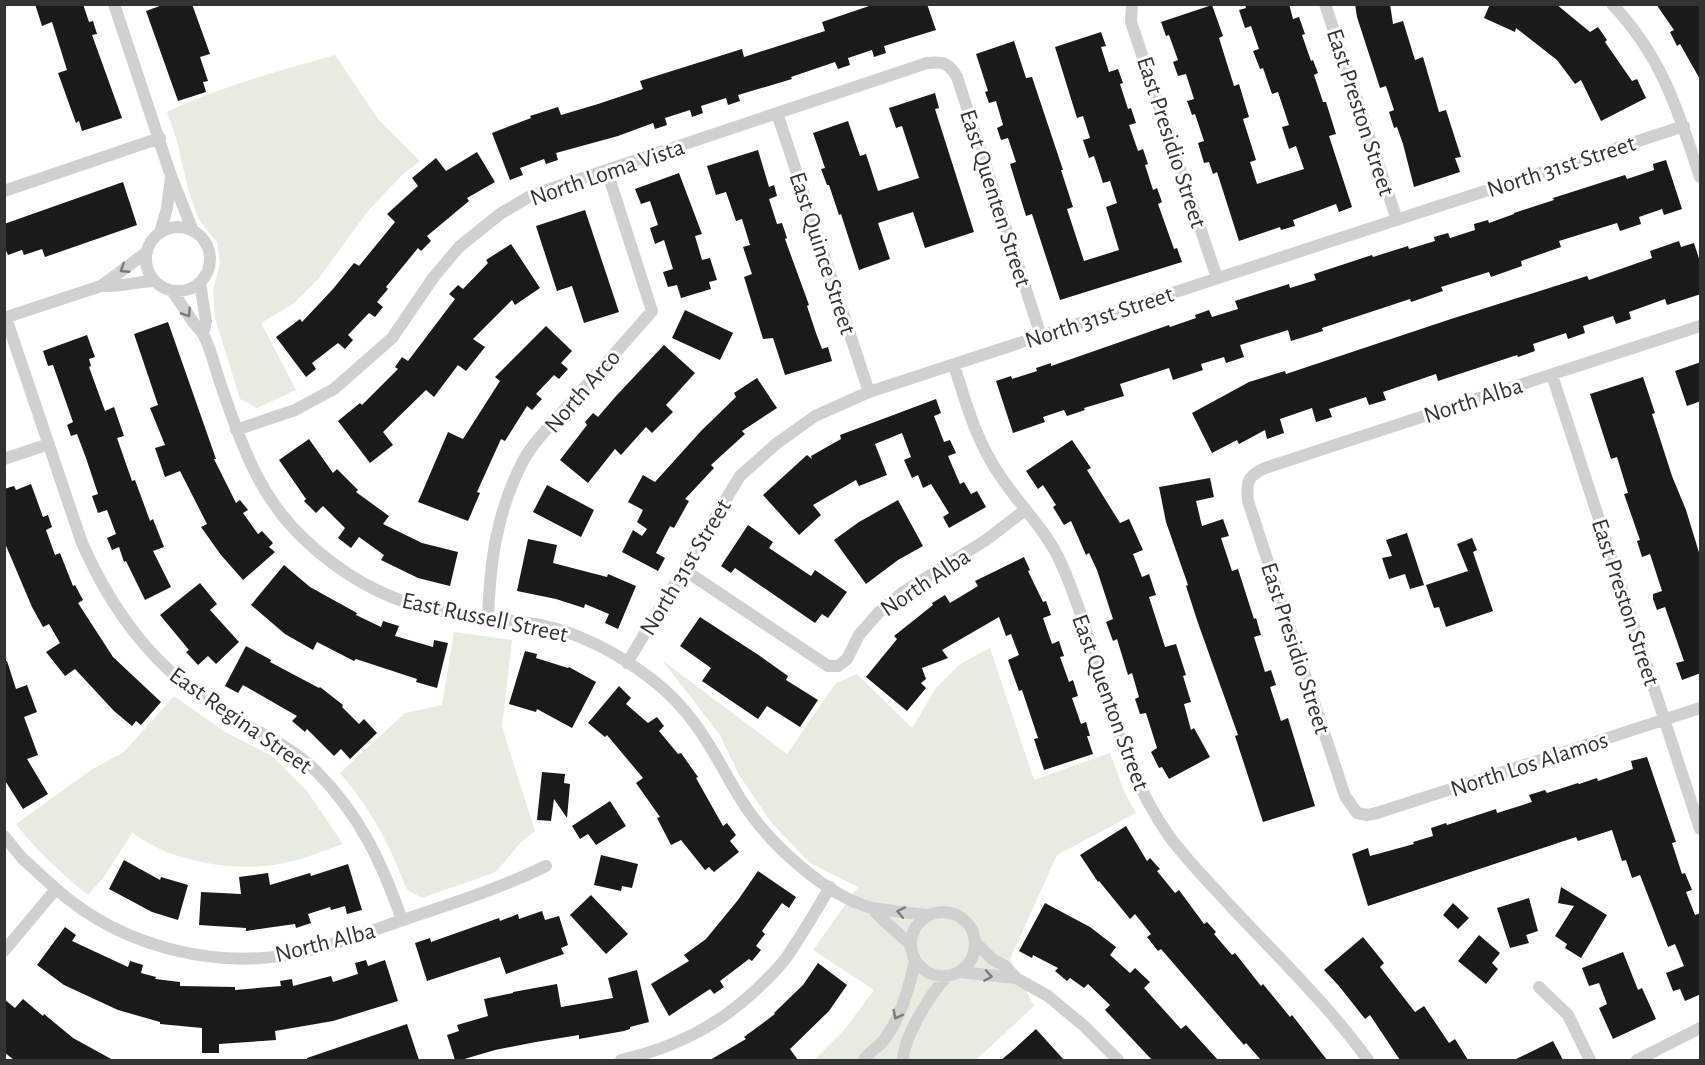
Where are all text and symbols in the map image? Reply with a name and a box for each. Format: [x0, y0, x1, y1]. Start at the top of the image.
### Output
street label: East Preston Street [1322, 26, 1398, 199]
street label: East Presidio Street [1132, 54, 1210, 231]
street label: East Quenten Street [955, 107, 1035, 290]
street label: North 31st Street [1484, 132, 1639, 202]
street label: North Loma Vista [527, 135, 688, 211]
street label: East Quince Street [784, 169, 860, 338]
one-way arrow [119, 261, 130, 272]
street label: North 31st Street [1022, 283, 1177, 353]
one-way arrow [180, 306, 191, 317]
street label: North Arco [540, 345, 625, 438]
street label: North Alba [1421, 374, 1526, 428]
street label: North 31st Street [636, 495, 736, 640]
street label: East Preston Street [1587, 516, 1663, 689]
street label: North Alba [876, 544, 975, 621]
street label: East Presidio Street [1256, 560, 1334, 737]
street label: East Russell Street [400, 589, 570, 647]
street label: East Quenton Street [1067, 611, 1153, 794]
street label: East Regina Street [165, 663, 316, 779]
street label: North Los Alamos [1448, 728, 1611, 802]
one-way arrow [896, 906, 906, 919]
street label: North Alba [273, 919, 378, 967]
one-way arrow [983, 969, 993, 981]
one-way arrow [893, 1008, 904, 1019]

